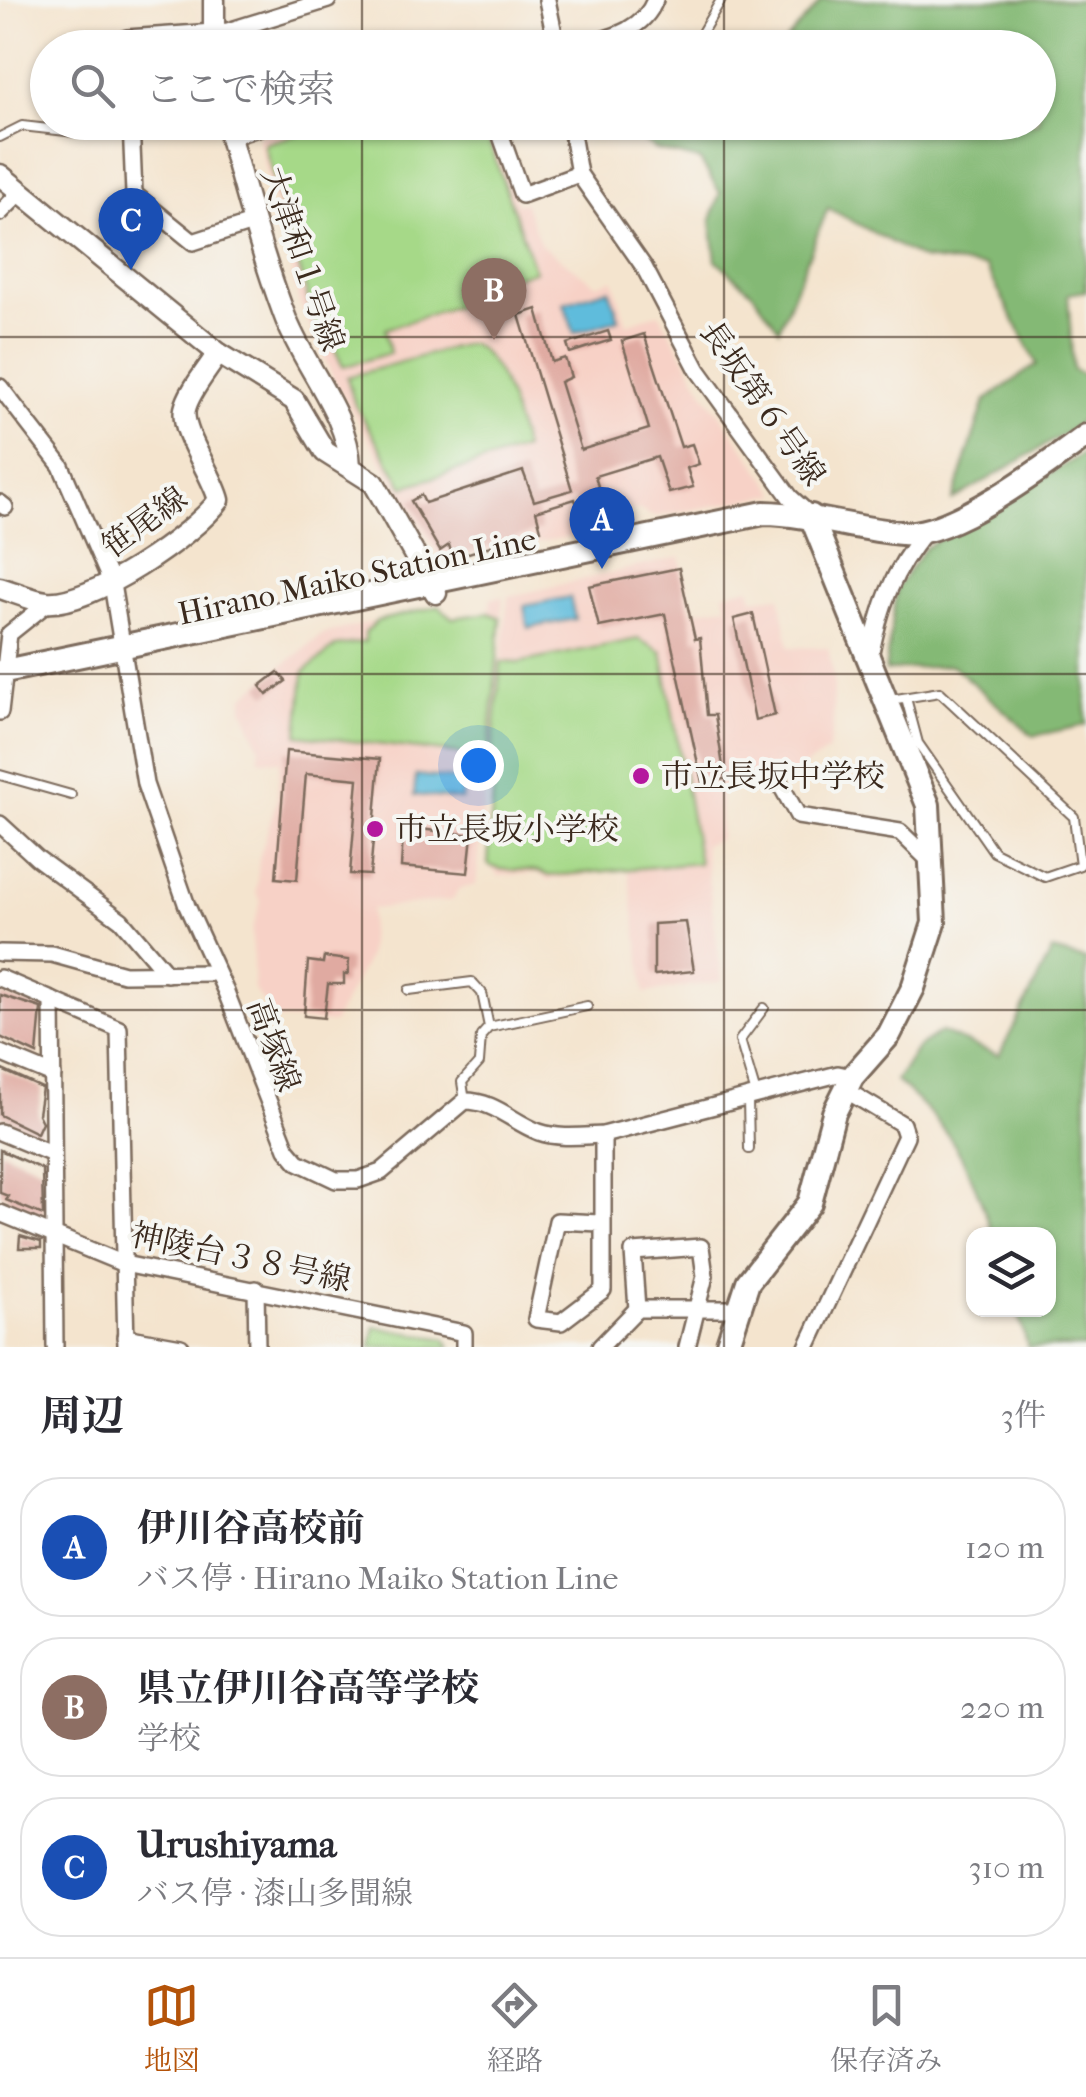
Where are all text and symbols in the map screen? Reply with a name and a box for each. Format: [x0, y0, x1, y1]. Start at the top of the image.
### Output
search box [30, 30, 1056, 140]
icon: search [65, 58, 120, 113]
text: ここで検索 [145, 67, 335, 112]
street label: 大津和１号線 [254, 162, 351, 356]
pin: C [98, 188, 164, 270]
pin: B [462, 258, 526, 340]
street label: 長坂第６号線 [692, 314, 833, 493]
street label: 笹尾線 [95, 479, 194, 566]
pin: A [570, 486, 634, 569]
street label: Hirano Maiko Station Line [175, 520, 540, 633]
your location [453, 740, 504, 791]
place label: 市立長坂中学校 [661, 758, 885, 795]
marker: 市立長坂中学校 [630, 765, 652, 787]
place label: 市立長坂小学校 [395, 811, 619, 848]
marker: 市立長坂小学校 [364, 818, 386, 840]
street label: 高塚線 [240, 994, 307, 1097]
street label: 神陵台３８号線 [127, 1216, 354, 1299]
map controls [966, 1227, 1056, 1317]
button: layers [966, 1227, 1056, 1317]
text: 周辺 [40, 1392, 124, 1441]
text: 3件 [1001, 1397, 1046, 1434]
text: 伊川谷高校前 [137, 1506, 365, 1551]
text: A [64, 1529, 85, 1566]
text: 120 m [965, 1529, 1044, 1566]
text: バス停 · Hirano Maiko Station Line [137, 1560, 618, 1597]
text: 県立伊川谷高等学校 [137, 1666, 479, 1711]
text: B [64, 1689, 85, 1726]
text: 220 m [960, 1689, 1044, 1726]
text: 学校 [137, 1720, 201, 1757]
text: Urushiyama [137, 1822, 337, 1867]
text: C [64, 1849, 85, 1886]
text: 310 m [969, 1849, 1044, 1886]
text: バス停 · 漆山多聞線 [137, 1875, 413, 1912]
tab: 地図 [144, 1978, 200, 2078]
tab: 経路 [487, 1978, 543, 2078]
tab: 保存済み [830, 1978, 942, 2078]

